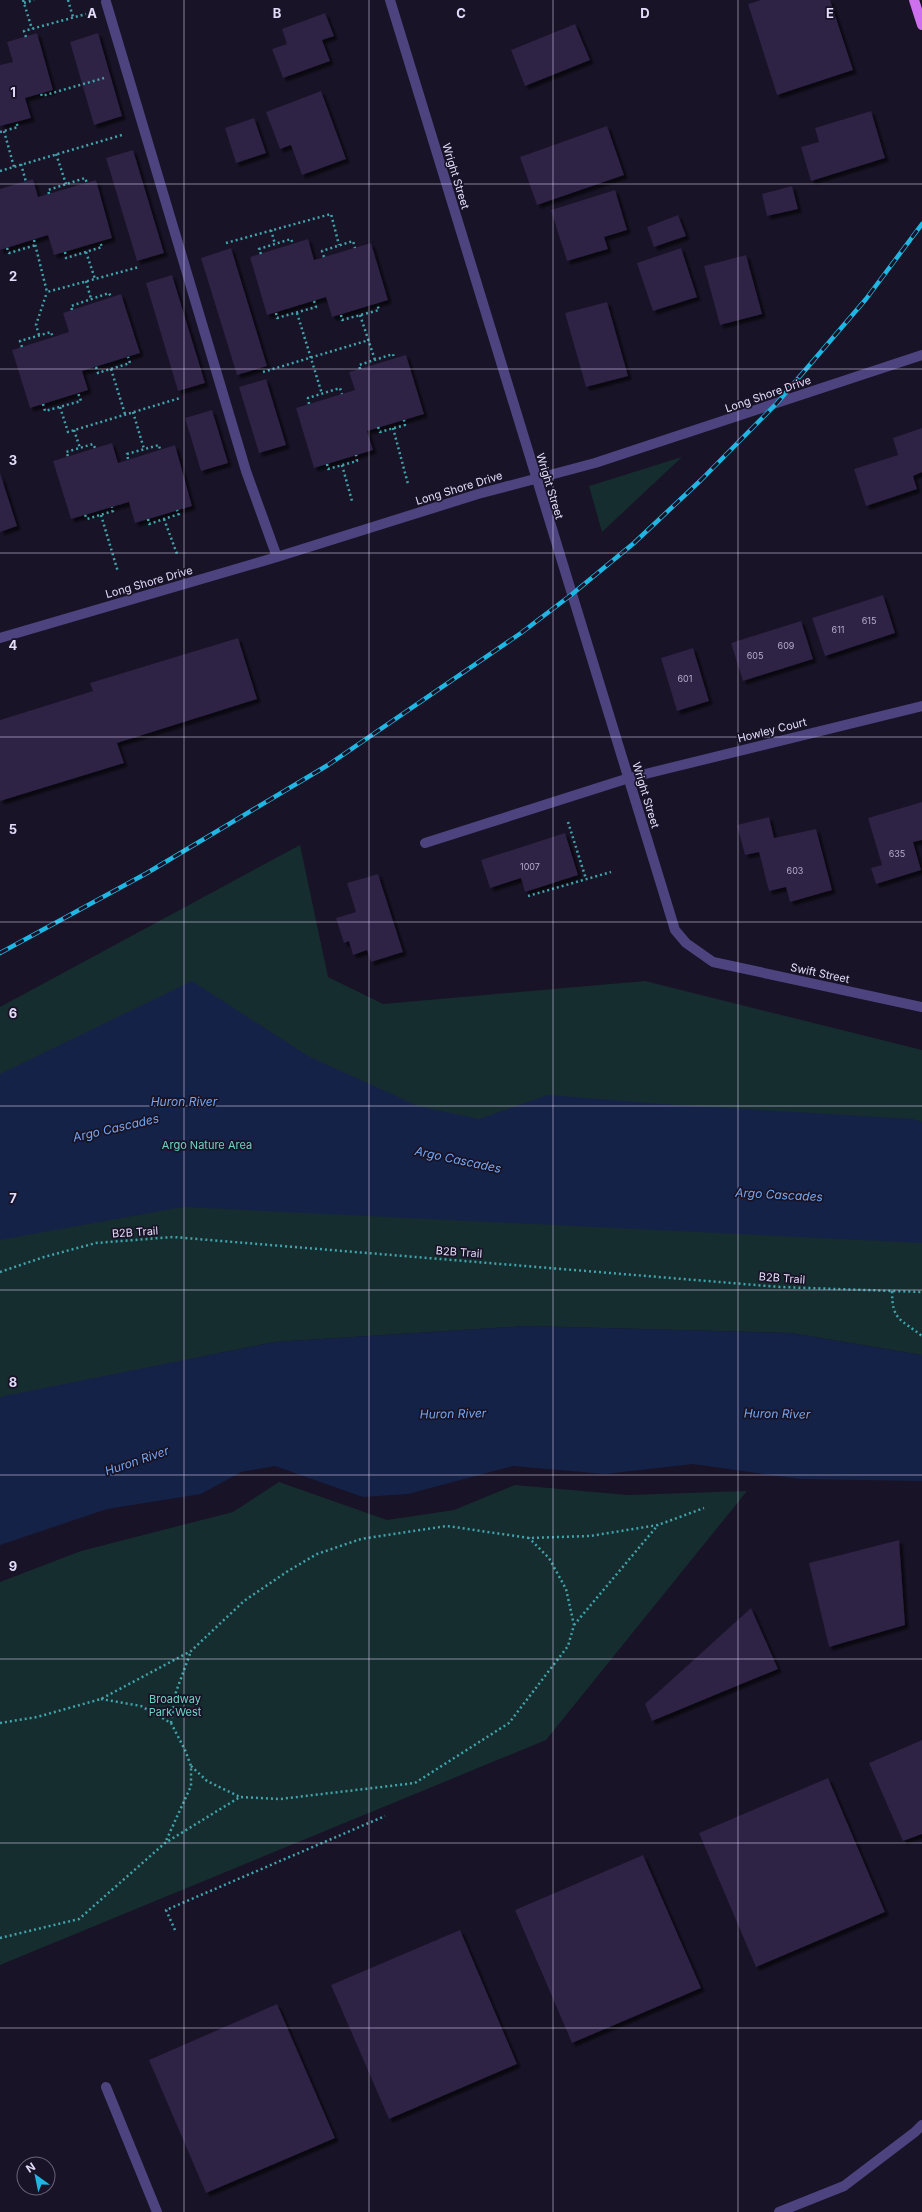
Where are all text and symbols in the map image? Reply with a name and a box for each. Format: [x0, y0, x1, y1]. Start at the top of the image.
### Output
text: A [87, 5, 97, 21]
text: B [273, 5, 282, 21]
text: C [456, 5, 466, 21]
text: D [640, 5, 650, 21]
text: E [826, 5, 834, 21]
text: 1 [10, 84, 16, 100]
street label: Wright Street [439, 141, 473, 211]
text: 2 [9, 268, 17, 284]
street label: Long Shore Drive [723, 373, 813, 415]
street label: Wright Street [533, 451, 567, 521]
text: 3 [9, 452, 17, 468]
street label: Long Shore Drive [414, 468, 504, 508]
street label: Long Shore Drive [104, 563, 194, 601]
house number: 615 [862, 615, 876, 626]
house number: 611 [832, 624, 844, 635]
text: 4 [9, 637, 18, 653]
house number: 609 [778, 640, 795, 651]
house number: 605 [747, 650, 763, 661]
house number: 601 [678, 673, 692, 684]
street label: Howley Court [736, 715, 808, 745]
street label: Wright Street [629, 760, 663, 830]
text: 5 [9, 821, 17, 837]
house number: 635 [889, 848, 905, 859]
house number: 1007 [520, 861, 540, 872]
house number: 603 [787, 865, 804, 876]
street label: Swift Street [789, 960, 851, 986]
text: 6 [9, 1005, 17, 1021]
water label: Huron River [151, 1094, 218, 1109]
water label: Argo Cascades [70, 1110, 160, 1145]
park label: Argo Nature Area [162, 1138, 252, 1152]
water label: Argo Cascades [413, 1143, 503, 1176]
water label: Argo Cascades [734, 1185, 823, 1204]
text: 7 [9, 1190, 17, 1206]
street label: B2B Trail [111, 1223, 159, 1241]
street label: B2B Trail [435, 1243, 483, 1261]
street label: B2B Trail [758, 1269, 806, 1287]
text: 8 [9, 1374, 17, 1390]
water label: Huron River [420, 1405, 487, 1422]
water label: Huron River [744, 1405, 811, 1422]
water label: Huron River [103, 1442, 171, 1478]
text: 9 [9, 1558, 17, 1574]
park label: Broadway Park West [149, 1692, 202, 1719]
north arrow [16, 2156, 56, 2196]
text: N [23, 2159, 38, 2176]

